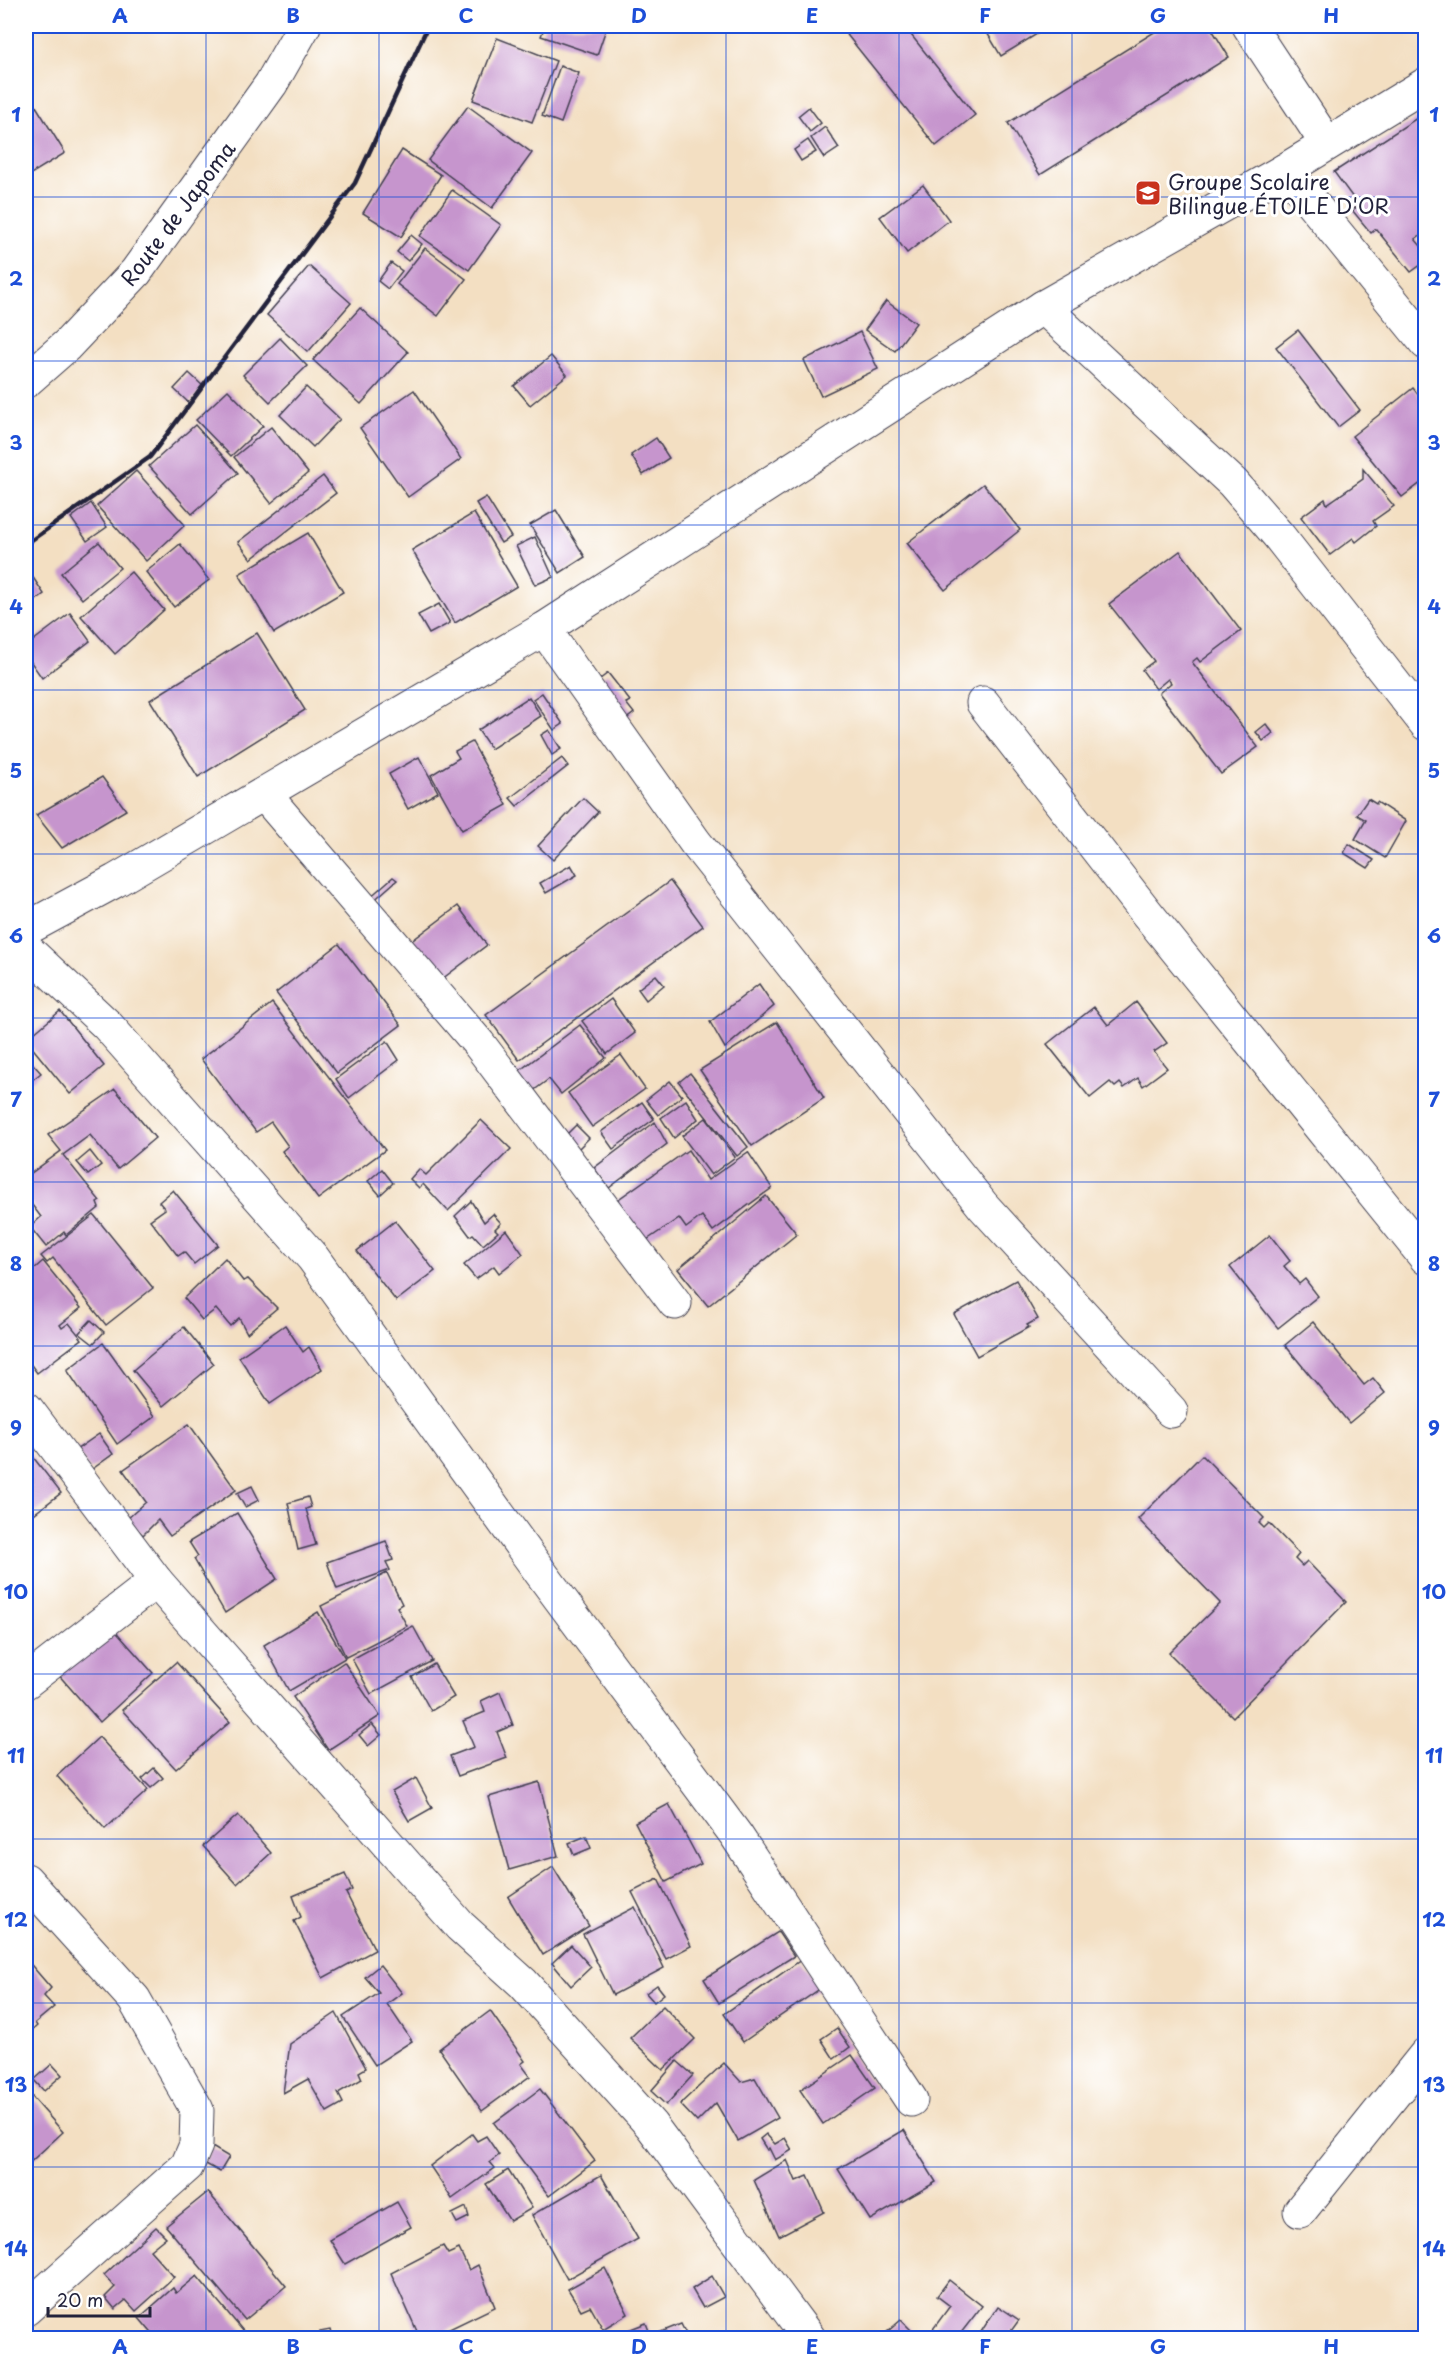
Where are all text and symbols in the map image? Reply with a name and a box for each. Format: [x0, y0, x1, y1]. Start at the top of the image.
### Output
text: A [112, 0, 128, 30]
text: B [286, 0, 300, 30]
text: C [458, 0, 474, 30]
text: D [631, 0, 647, 30]
text: E [806, 0, 818, 30]
text: F [979, 0, 991, 30]
text: G [1150, 0, 1166, 30]
text: H [1323, 0, 1339, 30]
text: 1 [11, 99, 21, 129]
text: 1 [1429, 99, 1439, 129]
street label: Route de Japoma [112, 134, 242, 292]
place label: Groupe Scolaire Bilingue ÉTOILE D'OR [1168, 165, 1389, 221]
school or university icon: Groupe Scolaire Bilingue ÉTOILE D'OR [1133, 178, 1163, 208]
text: 2 [9, 263, 23, 293]
text: 2 [1427, 263, 1441, 293]
text: 3 [9, 427, 23, 457]
text: 3 [1427, 427, 1441, 457]
text: 4 [9, 591, 23, 621]
text: 4 [1427, 591, 1441, 621]
text: 5 [10, 755, 22, 785]
text: 5 [1428, 755, 1440, 785]
text: 6 [9, 920, 23, 950]
text: 6 [1427, 920, 1441, 950]
text: 7 [10, 1084, 22, 1114]
text: 7 [1428, 1084, 1440, 1114]
text: 8 [10, 1248, 22, 1278]
text: 8 [1428, 1248, 1440, 1278]
text: 9 [10, 1412, 22, 1442]
text: 9 [1428, 1412, 1440, 1442]
text: 10 [4, 1576, 28, 1606]
text: 10 [1422, 1576, 1446, 1606]
text: 11 [7, 1740, 25, 1770]
text: 11 [1425, 1740, 1443, 1770]
text: 12 [4, 1904, 28, 1934]
text: 12 [1422, 1904, 1446, 1934]
text: 13 [5, 2069, 27, 2099]
text: 13 [1423, 2069, 1445, 2099]
text: 14 [4, 2233, 28, 2263]
text: 14 [1422, 2233, 1446, 2263]
scale bar [48, 2280, 150, 2318]
text: 20 m [57, 2286, 103, 2313]
text: A [112, 2331, 128, 2361]
text: B [286, 2331, 300, 2361]
text: C [458, 2331, 474, 2361]
text: D [631, 2331, 647, 2361]
text: E [806, 2331, 818, 2361]
text: F [979, 2331, 991, 2361]
text: G [1150, 2331, 1166, 2361]
text: H [1323, 2331, 1339, 2361]

